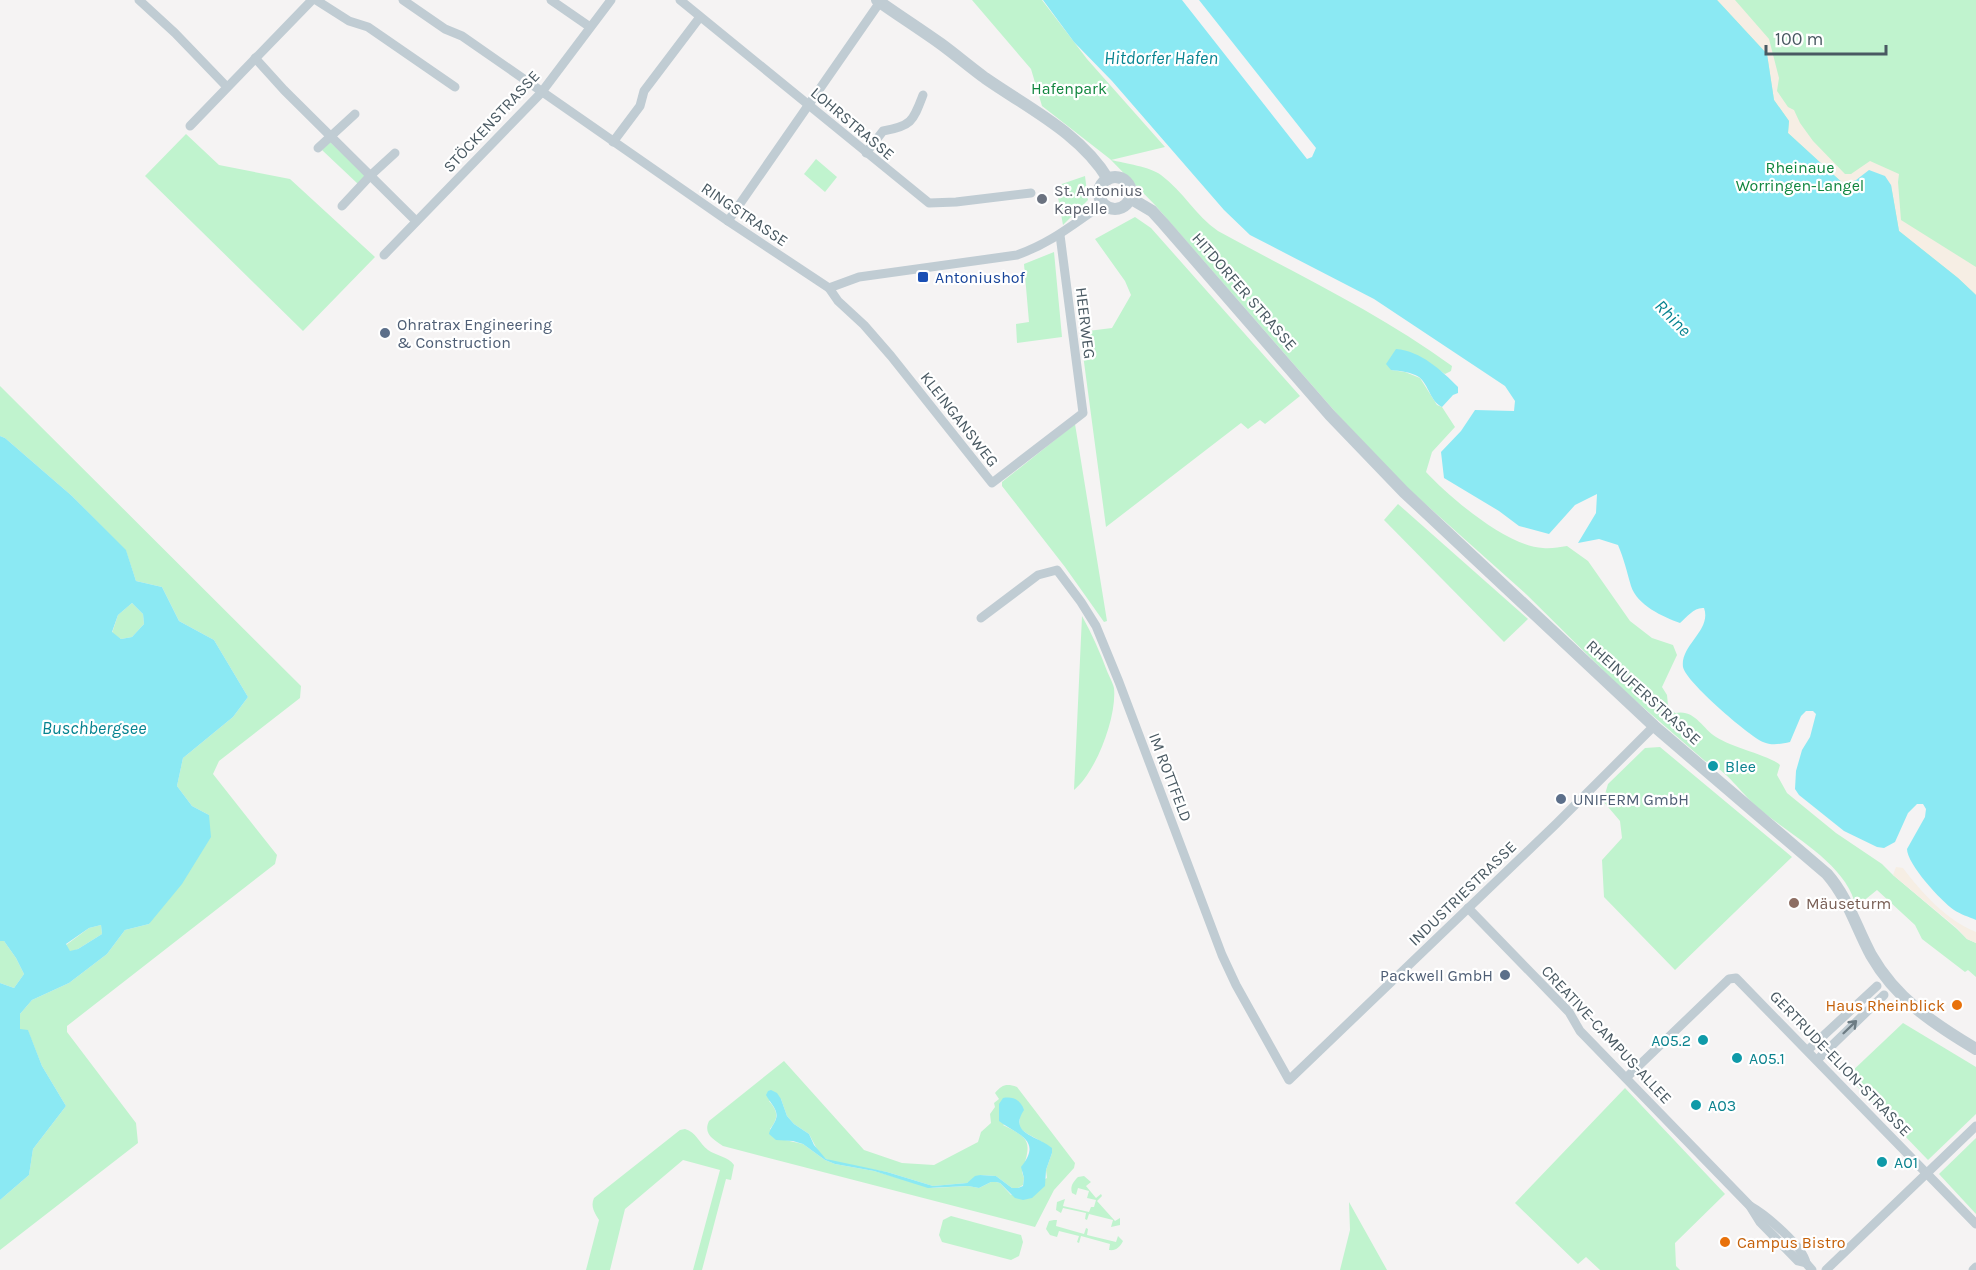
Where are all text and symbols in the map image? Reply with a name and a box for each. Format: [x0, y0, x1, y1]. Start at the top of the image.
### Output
scale bar [1766, 18, 1886, 56]
text: 100 m [1775, 28, 1823, 50]
water label: Hitdorfer Hafen [1104, 47, 1218, 69]
street label: STÖCKENSTRASSE [439, 66, 543, 176]
park label: Hafenpark [1031, 79, 1107, 98]
street label: LOHRSTRASSE [807, 83, 898, 164]
park label: Rheinaue Worringen-Langel [1736, 158, 1864, 195]
street label: RINGSTRASSE [698, 178, 792, 250]
place label: St. Antonius Kapelle [1054, 181, 1142, 218]
marker: St. Antonius Kapelle [1035, 192, 1049, 206]
street label: HITDORFER STRASSE [1188, 229, 1301, 354]
place label: Antoniushof [935, 268, 1026, 287]
marker: Antoniushof [916, 270, 930, 284]
street label: HEERWEG [1072, 286, 1099, 360]
water label: Rhine [1650, 295, 1696, 341]
place label: Ohratrax Engineering & Construction [397, 315, 552, 352]
marker: Ohratrax Engineering & Construction [378, 326, 392, 340]
street label: KLEINGANSWEG [917, 368, 1003, 471]
street label: RHEINUFERSTRASSE [1582, 636, 1705, 749]
water label: Buschbergsee [42, 717, 146, 739]
street label: IM ROTTFELD [1145, 730, 1196, 824]
place label: Blee [1725, 757, 1756, 776]
marker: Blee [1706, 759, 1720, 773]
place label: UNIFERM GmbH [1573, 790, 1689, 809]
marker: UNIFERM GmbH [1554, 792, 1568, 806]
street label: INDUSTRIESTRASSE [1405, 837, 1520, 950]
place label: Mäuseturm [1806, 894, 1891, 913]
marker: Mäuseturm [1787, 896, 1801, 910]
street label: CREATIVE-CAMPUS-ALLEE [1537, 961, 1676, 1108]
place label: Packwell GmbH [1380, 966, 1493, 985]
marker: Packwell GmbH [1498, 968, 1512, 982]
street label: GERTRUDE-ELION-STRASSE [1766, 987, 1915, 1140]
place label: Haus Rheinblick [1826, 996, 1945, 1015]
marker: Haus Rheinblick [1950, 998, 1964, 1012]
one-way arrow [1843, 1020, 1858, 1034]
place label: A05.2 [1651, 1031, 1691, 1050]
marker: A05.2 [1696, 1033, 1710, 1047]
place label: A05.1 [1749, 1049, 1785, 1068]
marker: A05.1 [1730, 1051, 1744, 1065]
place label: A03 [1708, 1096, 1736, 1115]
marker: A03 [1689, 1098, 1703, 1112]
place label: A01 [1894, 1153, 1918, 1172]
marker: A01 [1875, 1155, 1889, 1169]
place label: Campus Bistro [1737, 1233, 1846, 1252]
marker: Campus Bistro [1718, 1235, 1732, 1249]

